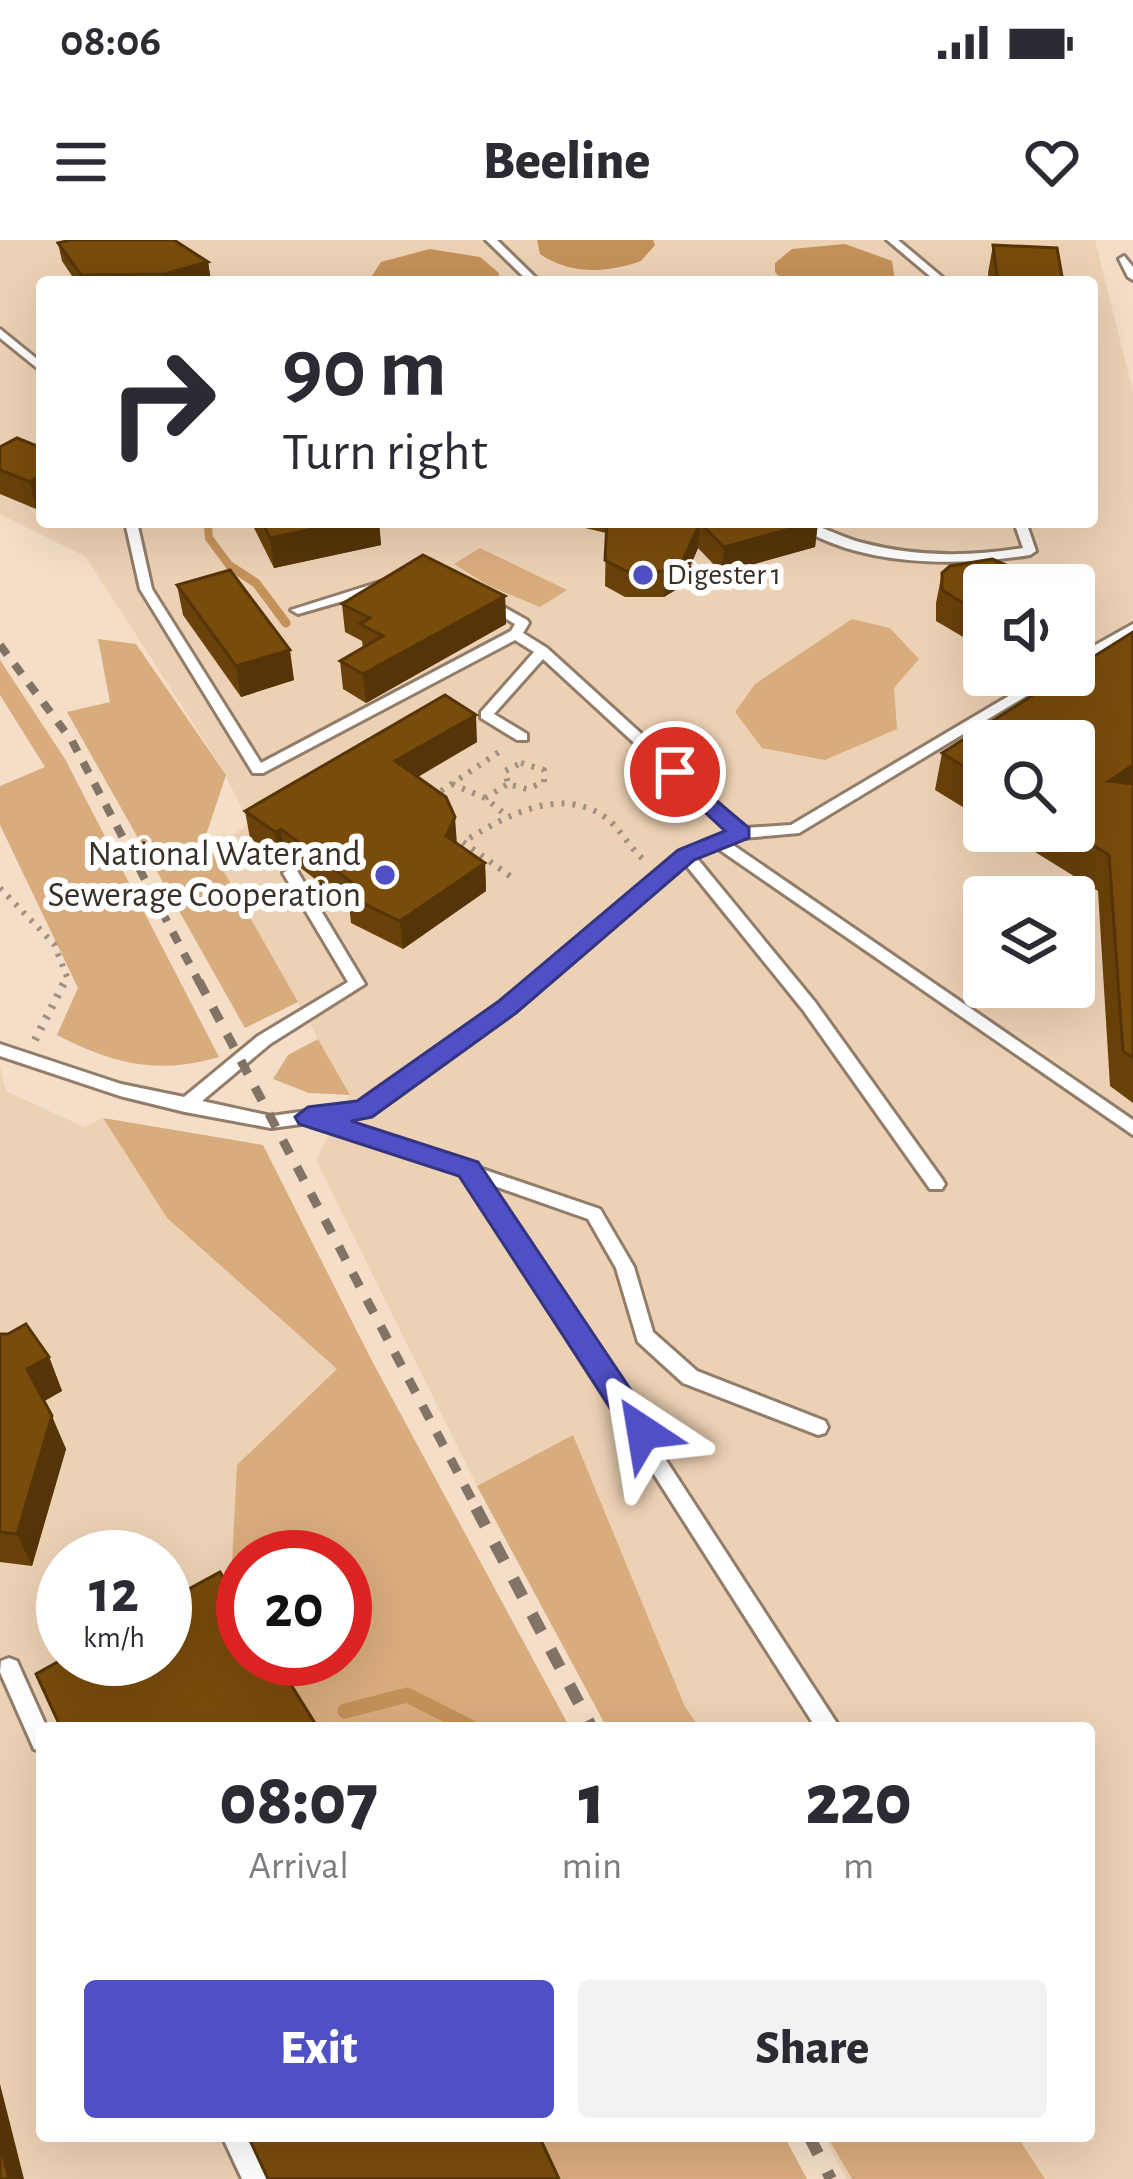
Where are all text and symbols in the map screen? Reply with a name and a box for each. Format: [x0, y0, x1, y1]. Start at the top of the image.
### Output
text: 08:06 [60, 19, 161, 64]
icon: menu [48, 129, 114, 195]
icon: heart [1019, 129, 1085, 195]
text: Beeline [483, 135, 650, 189]
icon: right [84, 324, 240, 480]
text: 90 m [282, 328, 447, 412]
text: Turn right [282, 426, 488, 480]
place label: Digester 1 [667, 560, 781, 590]
marker: Digester 1 [630, 562, 656, 588]
map controls [963, 564, 1095, 1008]
button: sound [963, 564, 1095, 696]
button: search [963, 720, 1095, 852]
pin [624, 721, 726, 823]
icon: arrive [642, 739, 708, 805]
place label: National Water and Sewerage Cooperation [48, 836, 361, 913]
marker: National Water and Sewerage Cooperation [372, 862, 398, 888]
button: layers [963, 876, 1095, 1008]
position arrow [580, 1369, 706, 1495]
speed limit sign: 20 [216, 1530, 372, 1686]
text: 12 [89, 1563, 139, 1623]
text: km/h [83, 1623, 145, 1653]
text: 08:07 [219, 1765, 378, 1837]
text: 1 [579, 1765, 605, 1837]
text: 220 [805, 1765, 912, 1837]
text: Arrival [249, 1847, 349, 1886]
text: min [561, 1847, 622, 1886]
text: m [843, 1847, 874, 1886]
button: Exit [84, 1980, 554, 2118]
button: Share [578, 1980, 1047, 2118]

